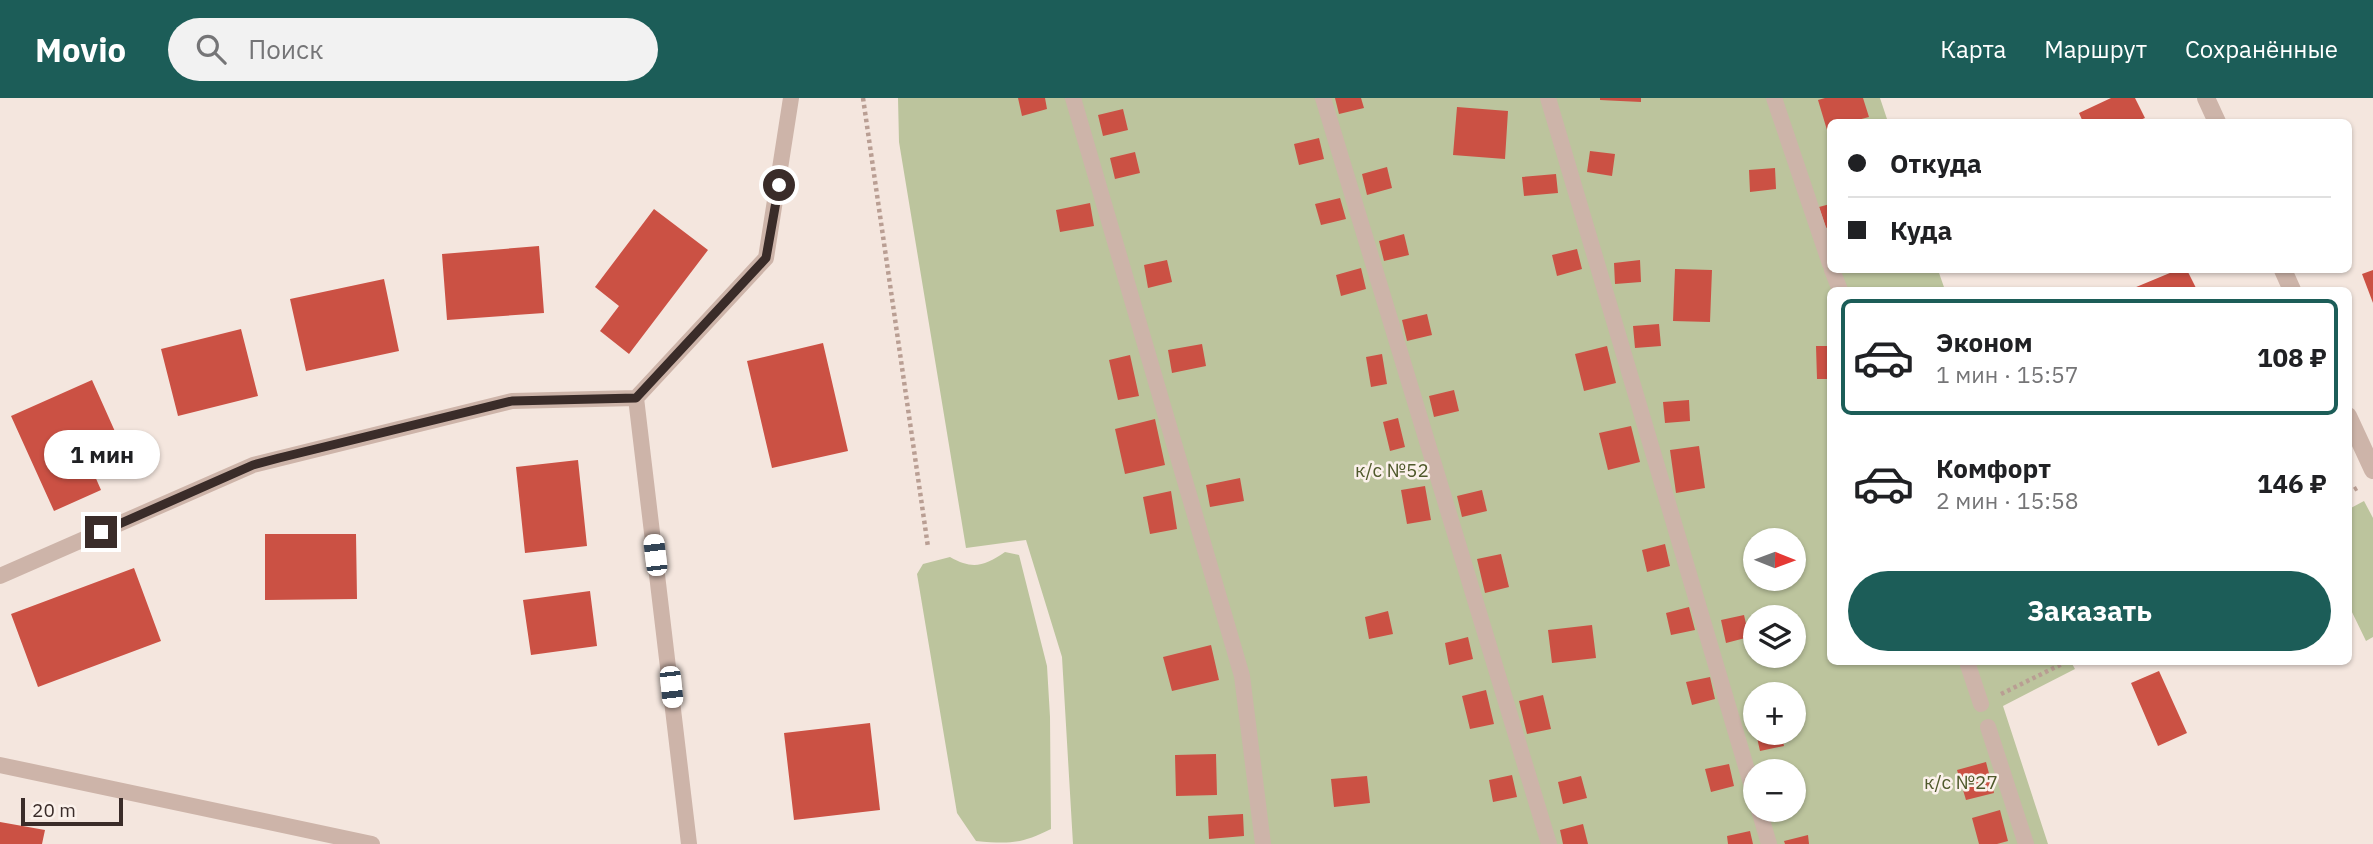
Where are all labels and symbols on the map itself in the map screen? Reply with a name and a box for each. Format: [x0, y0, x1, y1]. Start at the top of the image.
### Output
route start [763, 169, 795, 201]
callout: 1 мин [43, 430, 159, 480]
park label: к/с №52 [1355, 458, 1429, 482]
route end [85, 516, 117, 548]
north arrow [1743, 528, 1806, 592]
car [643, 533, 668, 577]
car [659, 665, 684, 709]
park label: к/с №27 [1924, 770, 1998, 794]
scale bar [21, 795, 122, 827]

